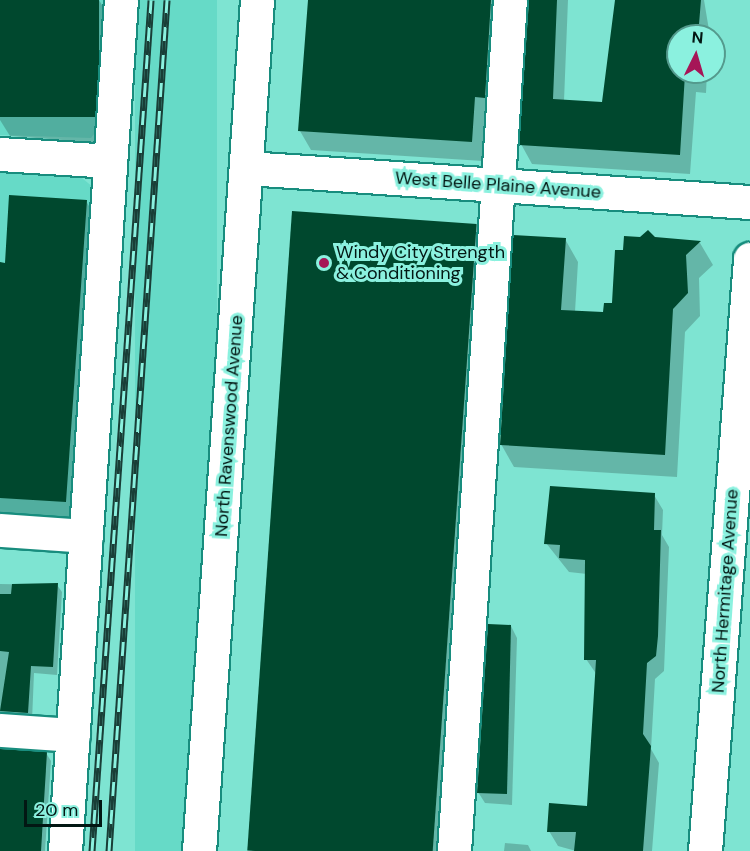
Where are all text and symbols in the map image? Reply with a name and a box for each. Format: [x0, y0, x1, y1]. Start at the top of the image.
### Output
north arrow [666, 24, 726, 84]
text: N [691, 27, 704, 49]
street label: West Belle Plaine Avenue [394, 167, 602, 203]
place label: Windy City Strength & Conditioning [336, 242, 505, 284]
marker: Windy City Strength & Conditioning [317, 256, 331, 270]
street label: North Ravenswood Avenue [210, 314, 248, 538]
street label: North Hermitage Avenue [707, 488, 743, 694]
scale bar [27, 788, 105, 826]
text: 20 m [35, 798, 78, 822]

